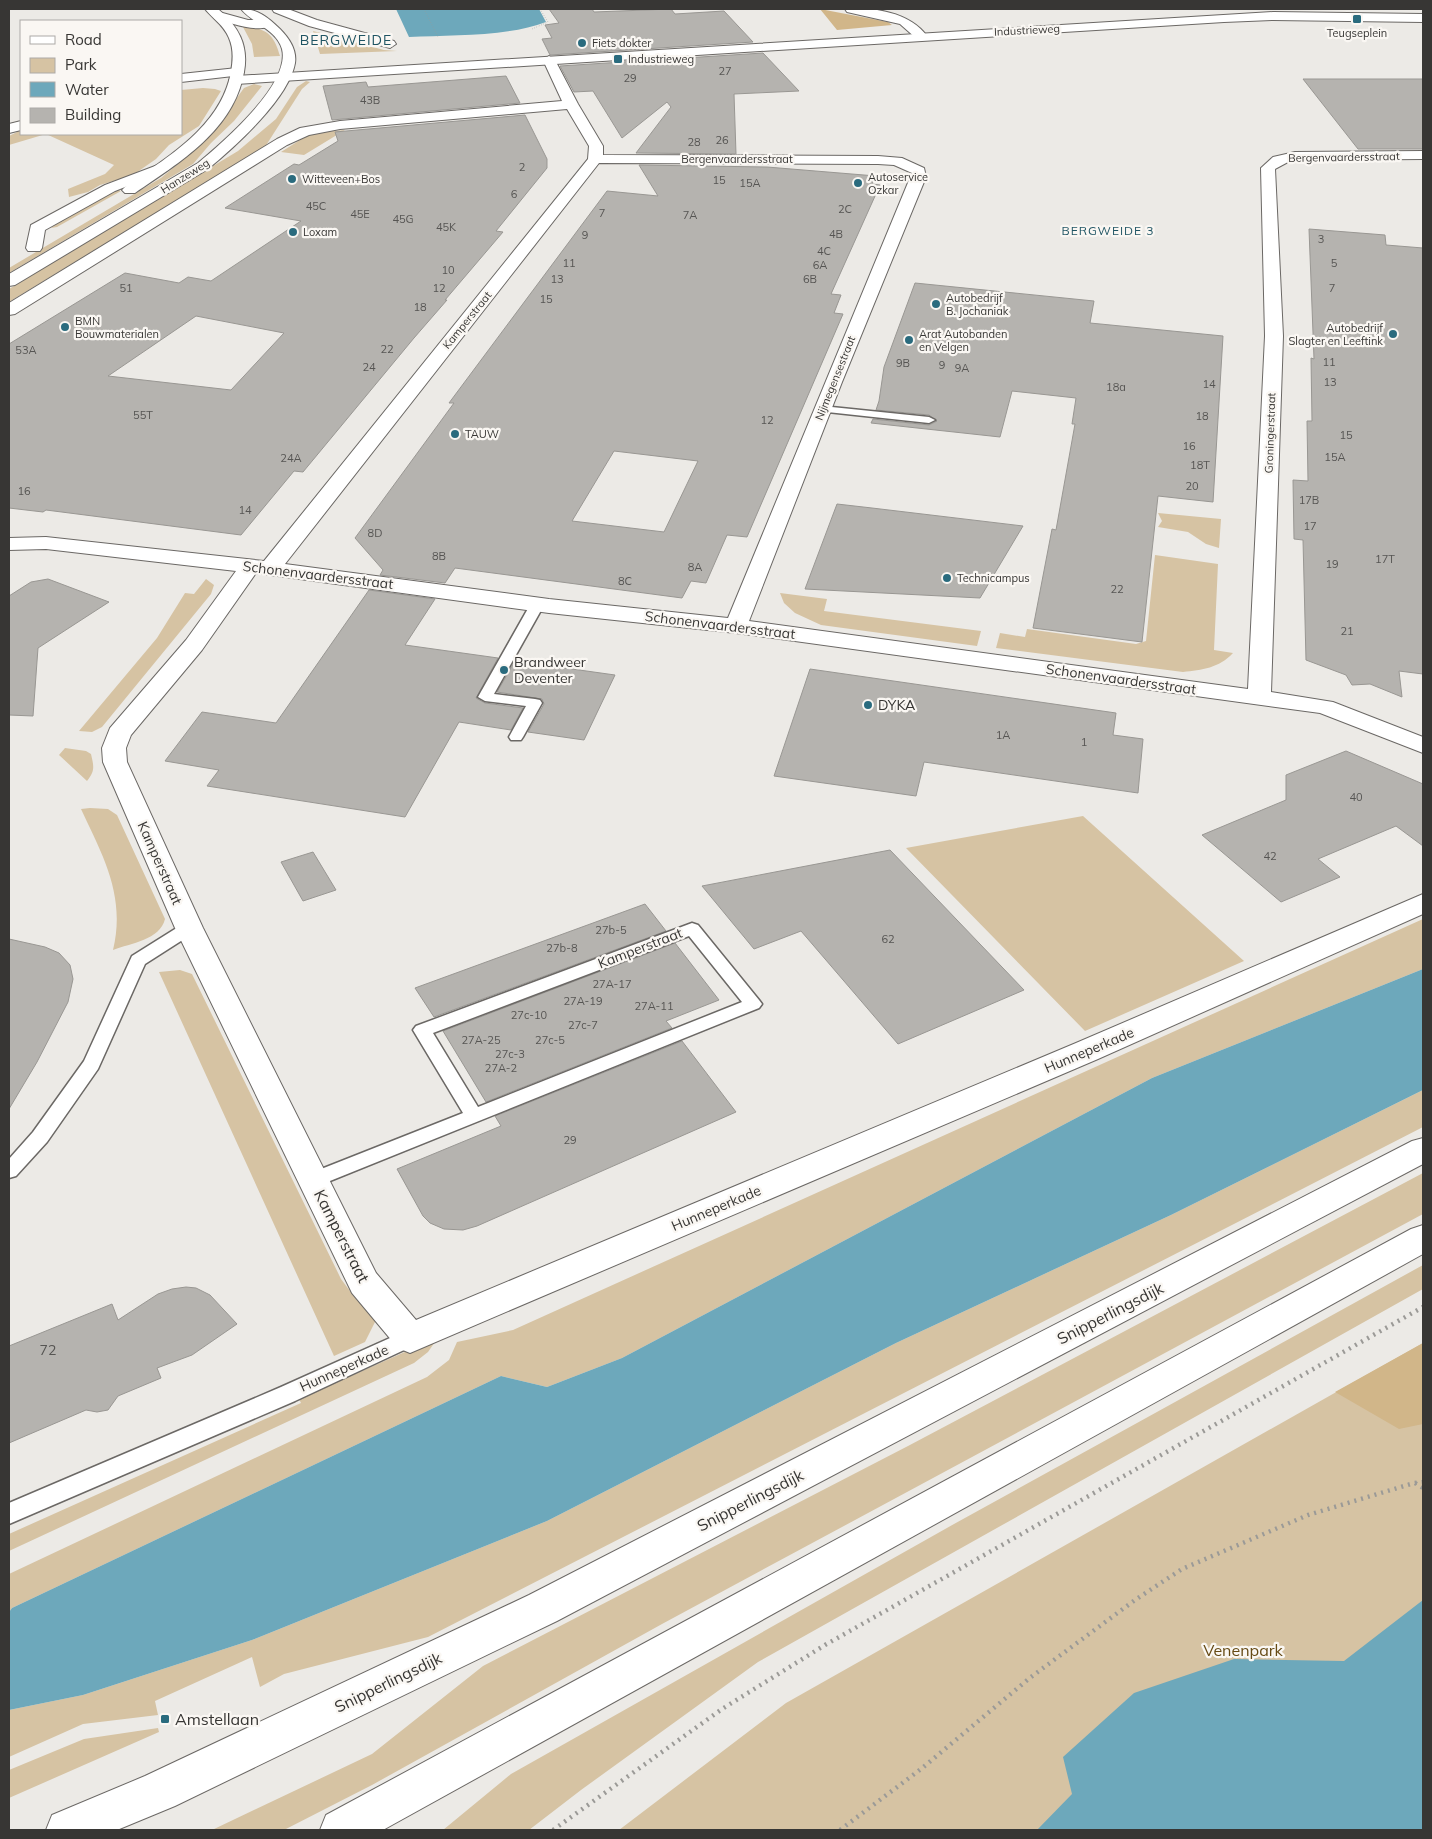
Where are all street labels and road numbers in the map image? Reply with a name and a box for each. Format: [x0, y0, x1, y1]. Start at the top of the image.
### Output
street label: Industrieweg [994, 21, 1060, 39]
street label: Bergenvaardersstraat [1288, 149, 1400, 165]
street label: Bergenvaardersstraat [681, 152, 793, 166]
street label: Hanzeweg [158, 155, 212, 197]
street label: Kamperstraat [440, 288, 495, 352]
street label: Nijmegensestraat [812, 334, 858, 422]
street label: Groningerstraat [1262, 392, 1278, 474]
street label: Schonenvaardersstraat [242, 557, 394, 593]
street label: Schonenvaardersstraat [644, 607, 796, 643]
street label: Schonenvaardersstraat [1045, 660, 1197, 698]
street label: Kamperstraat [134, 819, 186, 907]
street label: Kamperstraat [595, 924, 685, 972]
street label: Hunneperkade [1042, 1023, 1136, 1077]
street label: Hunneperkade [669, 1181, 763, 1235]
street label: Kamperstraat [310, 1186, 374, 1286]
street label: Snipperlingsdijk [1053, 1277, 1167, 1348]
street label: Hunneperkade [297, 1340, 391, 1396]
street label: Snipperlingsdijk [693, 1464, 807, 1535]
street label: Snipperlingsdijk [331, 1647, 446, 1717]

